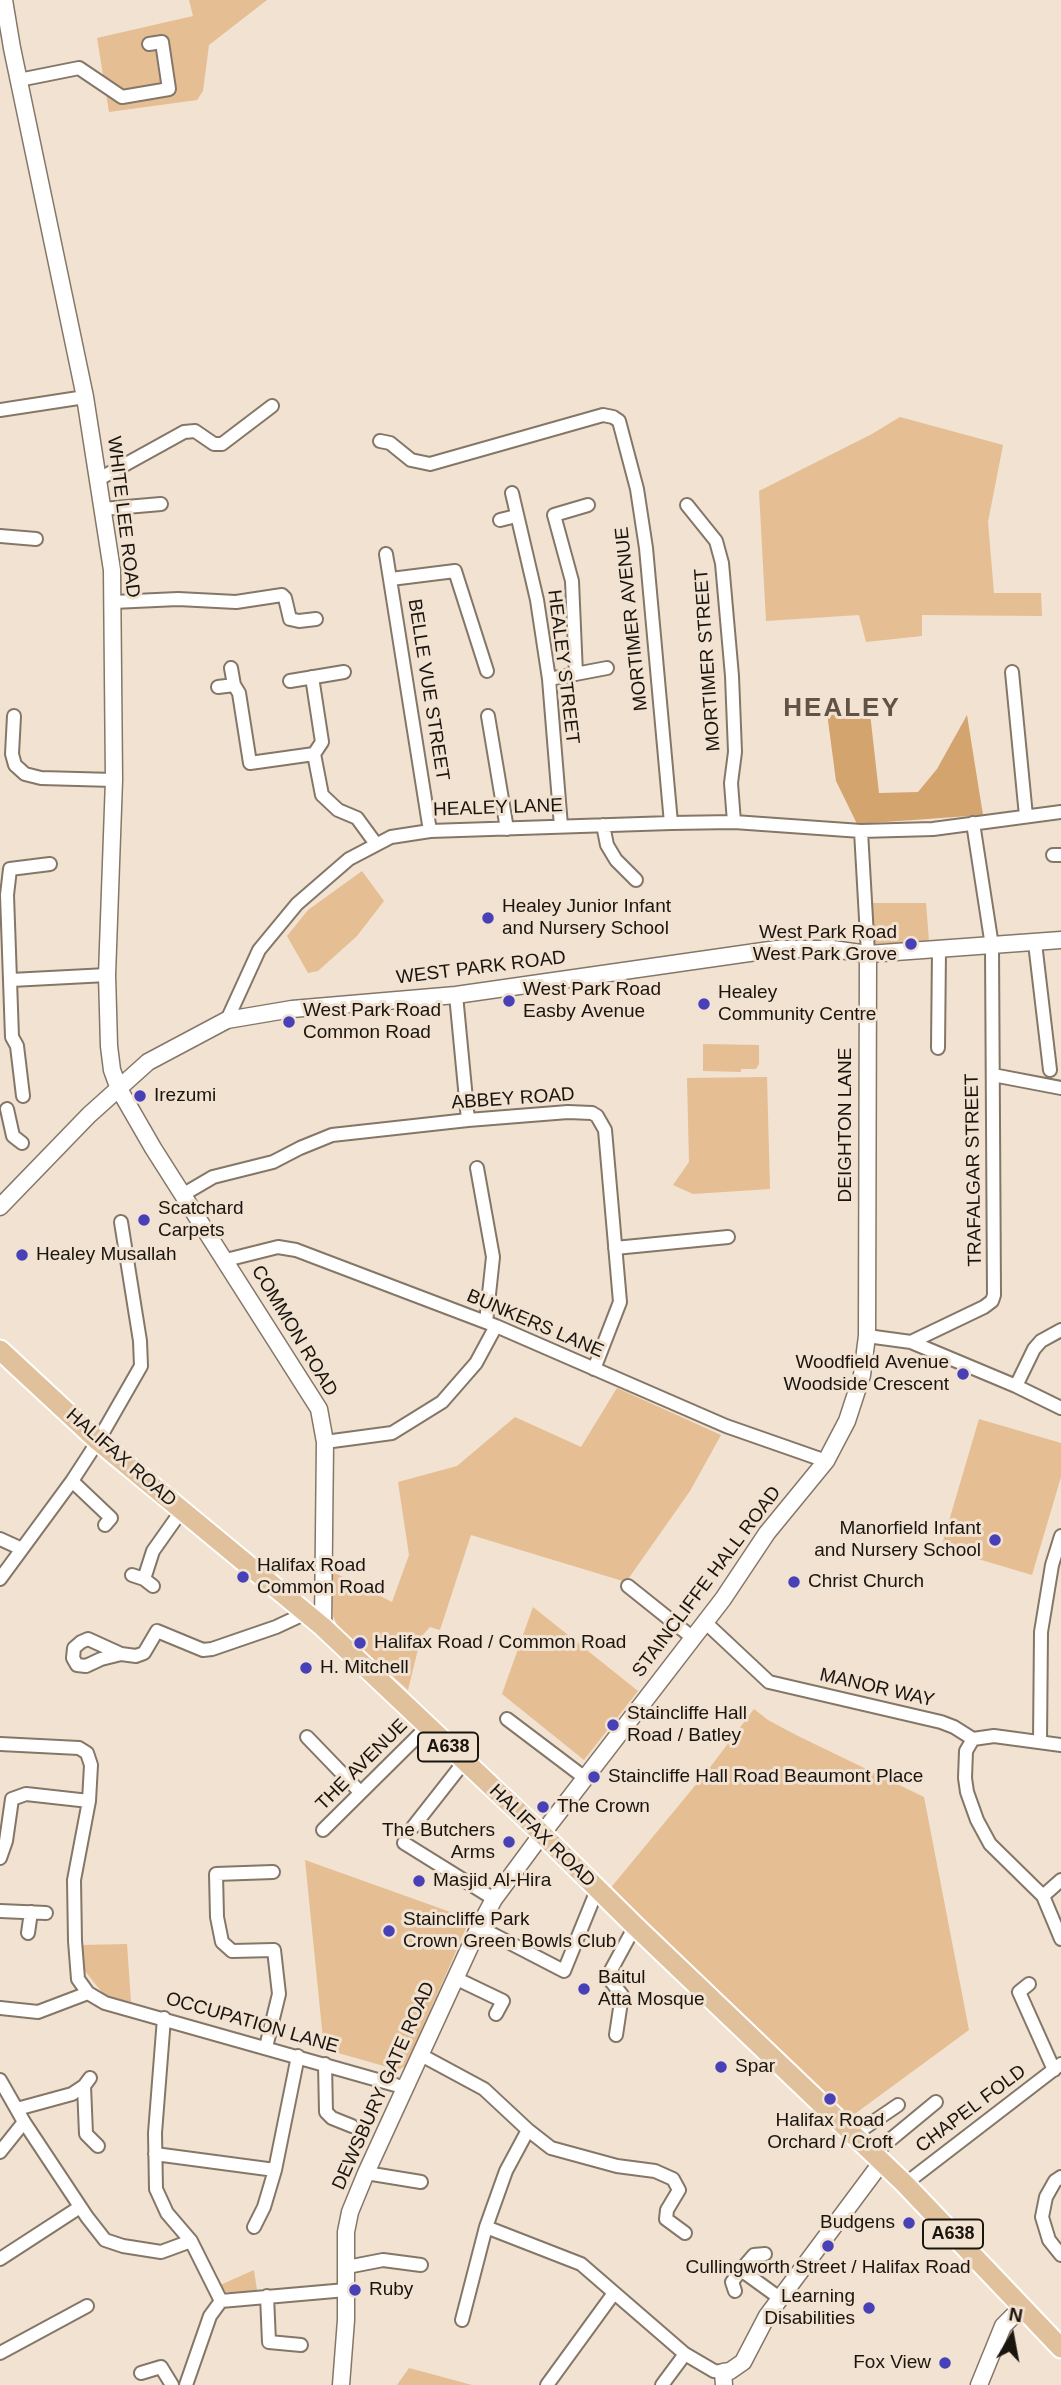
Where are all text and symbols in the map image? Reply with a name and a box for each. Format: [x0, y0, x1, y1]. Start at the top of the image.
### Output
street label: WHITE LEE ROAD [102, 435, 144, 599]
street label: MORTIMER AVENUE [611, 526, 653, 712]
street label: MORTIMER STREET [690, 568, 726, 752]
street label: HEALEY STREET [542, 589, 584, 745]
street label: BELLE VUE STREET [402, 597, 454, 783]
district label: HEALEY [784, 693, 900, 725]
street label: HEALEY LANE [433, 794, 563, 822]
place label: Healey Junior Infant and Nursery School [502, 896, 671, 940]
marker: Healey Junior Infant and Nursery School [480, 910, 496, 926]
place label: West Park Road West Park Grove [753, 922, 897, 966]
marker: West Park Road West Park Grove [903, 936, 919, 952]
street label: WEST PARK ROAD [395, 946, 567, 990]
place label: West Park Road Easby Avenue [523, 979, 661, 1023]
place label: Healey Community Centre [718, 982, 876, 1026]
marker: West Park Road Easby Avenue [501, 993, 517, 1009]
marker: Healey Community Centre [696, 996, 712, 1012]
place label: West Park Road Common Road [303, 1000, 441, 1044]
marker: West Park Road Common Road [281, 1014, 297, 1030]
street label: DEIGHTON LANE [835, 1048, 857, 1202]
street label: TRAFALGAR STREET [961, 1073, 987, 1267]
street label: ABBEY ROAD [451, 1083, 575, 1115]
place label: Irezumi [154, 1085, 216, 1107]
marker: Irezumi [132, 1088, 148, 1104]
place label: Scatchard Carpets [158, 1198, 244, 1242]
marker: Scatchard Carpets [136, 1212, 152, 1228]
place label: Healey Musallah [36, 1244, 176, 1266]
marker: Healey Musallah [14, 1247, 30, 1263]
street label: COMMON ROAD [246, 1261, 342, 1401]
street label: BUNKERS LANE [463, 1285, 607, 1363]
place label: Woodfield Avenue Woodside Crescent [784, 1352, 949, 1396]
marker: Woodfield Avenue Woodside Crescent [955, 1366, 971, 1382]
street label: HALIFAX ROAD [61, 1404, 181, 1512]
street label: STAINCLIFFE HALL ROAD [628, 1482, 786, 1682]
place label: Manorfield Infant and Nursery School [814, 1518, 981, 1562]
marker: Manorfield Infant and Nursery School [987, 1532, 1003, 1548]
place label: Halifax Road Common Road [257, 1555, 385, 1599]
marker: Halifax Road Common Road [235, 1569, 251, 1585]
place label: Christ Church [808, 1571, 924, 1593]
marker: Christ Church [786, 1574, 802, 1590]
place label: Halifax Road / Common Road [374, 1632, 626, 1654]
marker: Halifax Road / Common Road [352, 1635, 368, 1651]
place label: H. Mitchell [320, 1657, 409, 1679]
marker: H. Mitchell [298, 1660, 314, 1676]
street label: MANOR WAY [817, 1664, 937, 1712]
place label: Staincliffe Hall Road / Batley [627, 1703, 747, 1747]
street label: THE AVENUE [312, 1715, 412, 1815]
marker: Staincliffe Hall Road / Batley [605, 1717, 621, 1733]
road number: A638 [418, 1732, 478, 1762]
place label: Staincliffe Hall Road Beaumont Place [608, 1766, 923, 1788]
marker: Staincliffe Hall Road Beaumont Place [586, 1769, 602, 1785]
street label: HALIFAX ROAD [484, 1780, 600, 1892]
place label: The Crown [557, 1796, 650, 1818]
marker: The Crown [535, 1799, 551, 1815]
place label: The Butchers Arms [382, 1820, 495, 1864]
marker: The Butchers Arms [501, 1834, 517, 1850]
place label: Masjid Al-Hira [433, 1870, 551, 1892]
marker: Masjid Al-Hira [411, 1873, 427, 1889]
place label: Staincliffe Park Crown Green Bowls Club [403, 1909, 616, 1953]
marker: Staincliffe Park Crown Green Bowls Club [381, 1923, 397, 1939]
place label: Baitul Atta Mosque [598, 1967, 705, 2011]
street label: DEWSBURY GATE ROAD [328, 1978, 440, 2194]
marker: Baitul Atta Mosque [576, 1981, 592, 1997]
street label: OCCUPATION LANE [163, 1987, 341, 2059]
place label: Spar [735, 2056, 775, 2078]
marker: Spar [713, 2059, 729, 2075]
street label: CHAPEL FOLD [911, 2060, 1031, 2158]
marker: Halifax Road Orchard / Croft [822, 2091, 838, 2107]
place label: Halifax Road Orchard / Croft [767, 2110, 893, 2154]
place label: Budgens [820, 2212, 895, 2234]
marker: Budgens [901, 2215, 917, 2231]
road number: A638 [923, 2220, 983, 2248]
marker: Cullingworth Street / Halifax Road [820, 2238, 836, 2254]
place label: Cullingworth Street / Halifax Road [685, 2257, 971, 2279]
place label: Ruby [369, 2279, 413, 2301]
marker: Ruby [347, 2282, 363, 2298]
place label: Learning Disabilities [764, 2286, 855, 2330]
marker: Learning Disabilities [861, 2300, 877, 2316]
north arrow [977, 2301, 1047, 2371]
text: N [1007, 2303, 1024, 2326]
place label: Fox View [853, 2352, 931, 2374]
marker: Fox View [937, 2355, 953, 2371]

